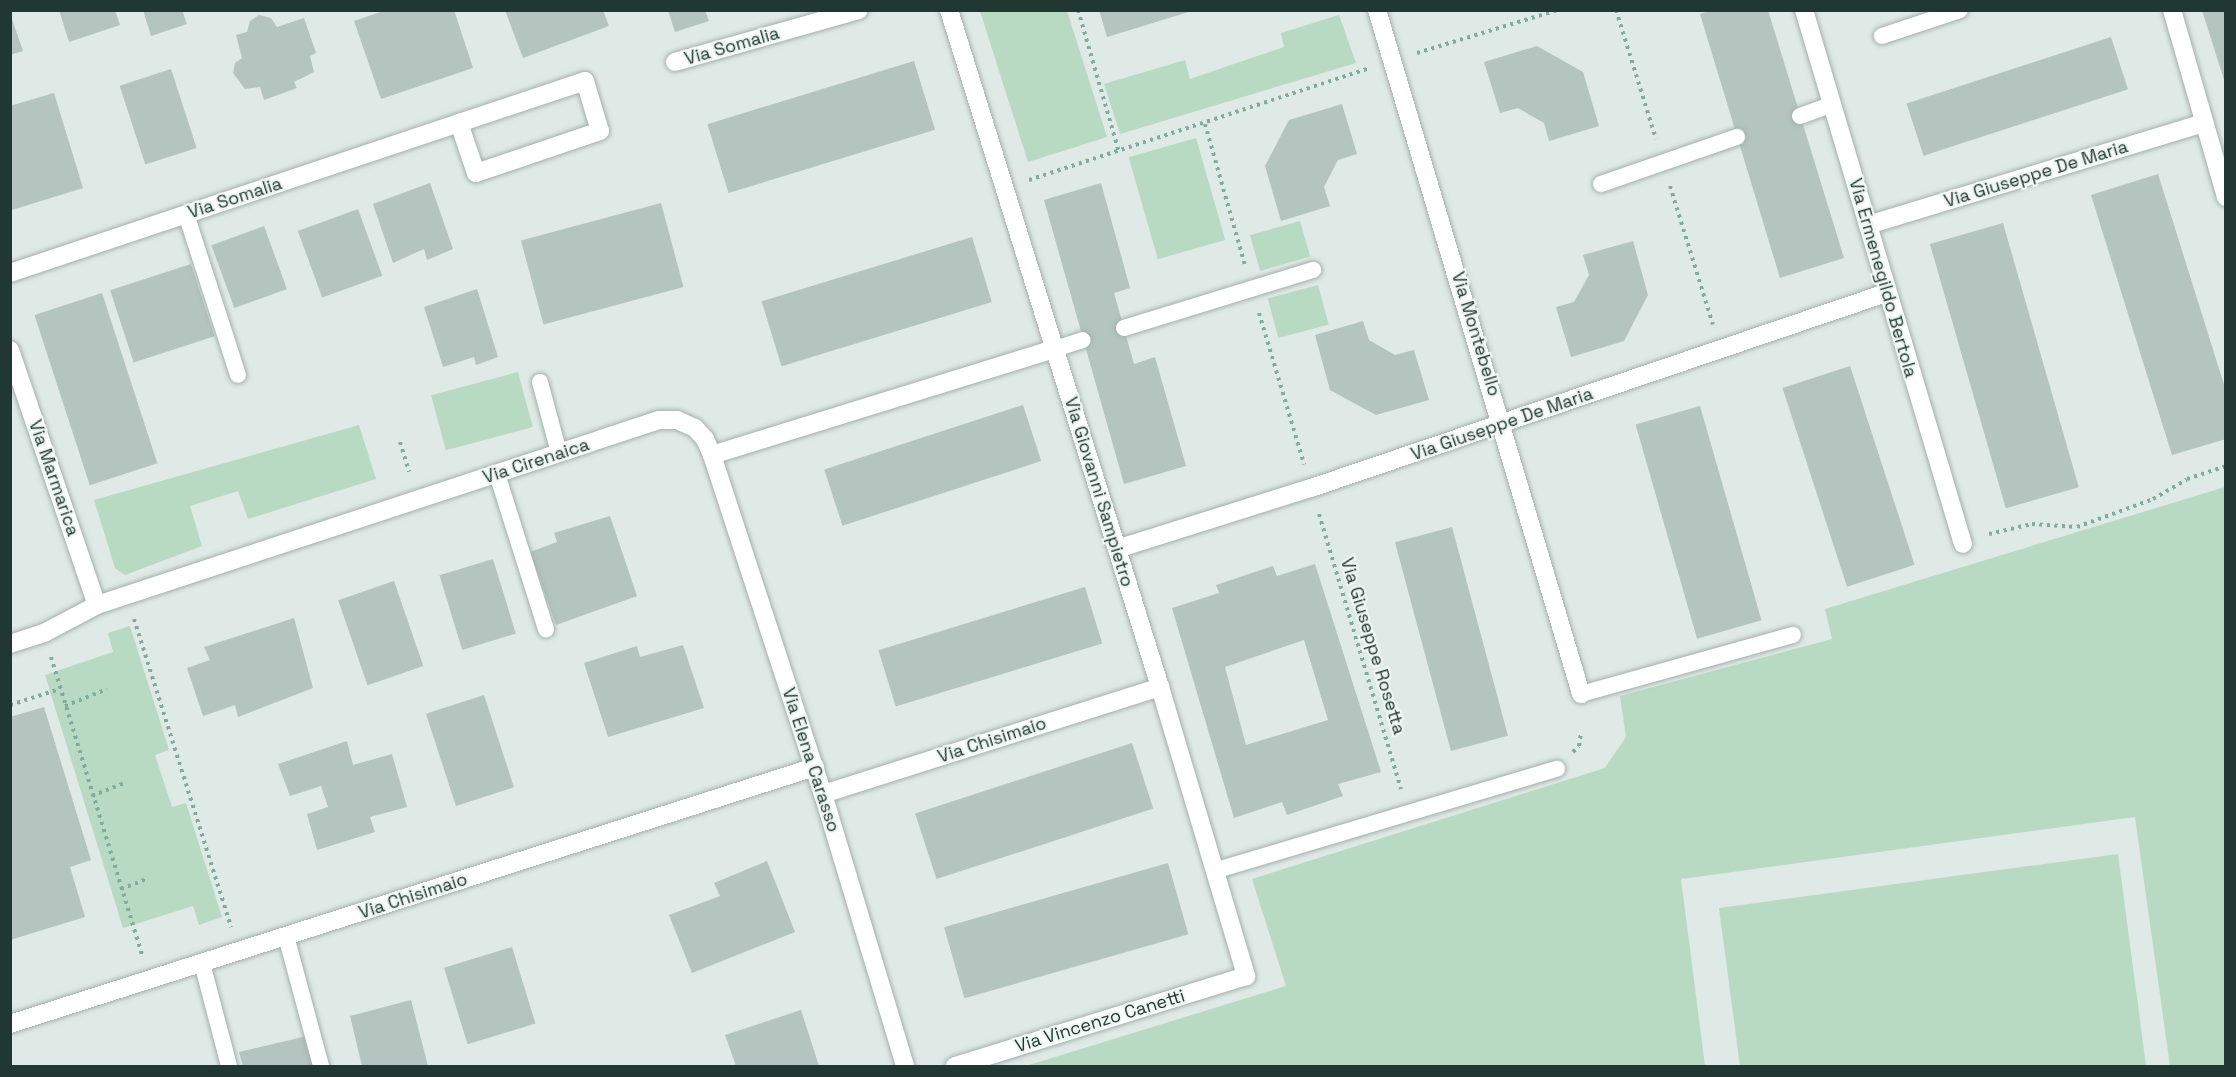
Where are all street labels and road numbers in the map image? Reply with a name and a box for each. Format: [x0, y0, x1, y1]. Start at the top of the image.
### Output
street label: Via Somalia [682, 22, 782, 70]
street label: Via Giuseppe De Maria [1941, 136, 2131, 212]
street label: Via Somalia [185, 173, 285, 223]
street label: Via Ermenegildo Bertola [1844, 176, 1922, 380]
street label: Via Montebello [1447, 269, 1505, 399]
street label: Via Giuseppe De Maria [1408, 383, 1596, 465]
street label: Via Giovanni Sampietro [1060, 394, 1138, 590]
street label: Via Marmarica [24, 417, 84, 539]
street label: Via Cirenaica [480, 434, 592, 488]
street label: Via Giuseppe Rosetta [1336, 555, 1410, 737]
street label: Via Elena Carasso [777, 685, 845, 835]
street label: Via Chisimaio [935, 712, 1049, 768]
street label: Via Chisimaio [356, 868, 470, 924]
street label: Via Vincenzo Canetti [1012, 985, 1188, 1057]

